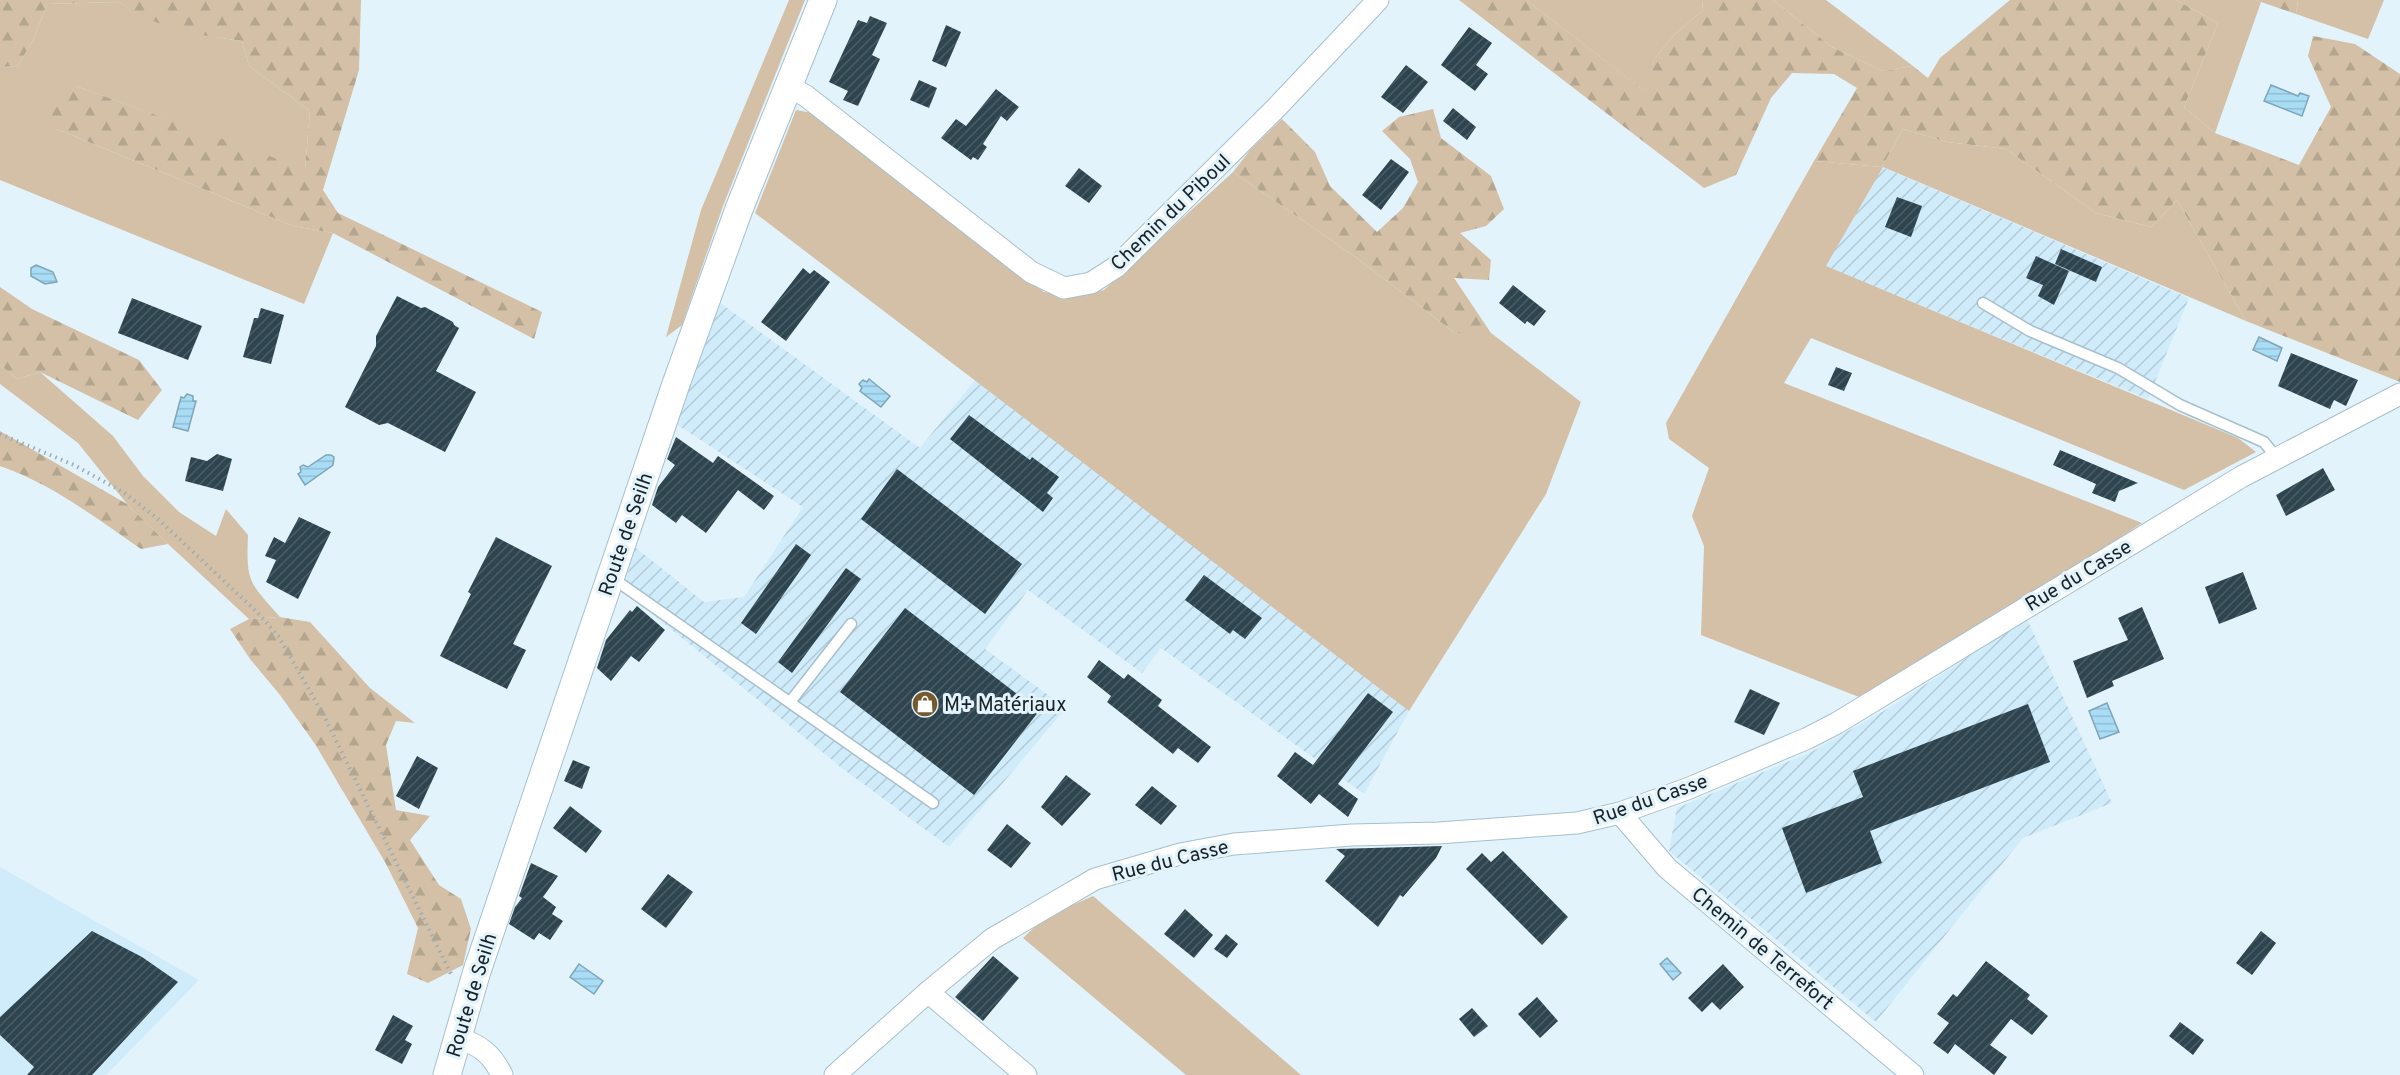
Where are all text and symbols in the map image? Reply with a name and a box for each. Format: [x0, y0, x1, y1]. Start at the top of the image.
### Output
street label: Chemin du Piboul [1106, 149, 1237, 278]
street label: Route de Seilh [594, 470, 660, 600]
street label: Rue du Casse [2021, 535, 2137, 619]
shop icon: M+ Matériaux [910, 689, 940, 719]
place label: M+ Matériaux [944, 693, 1067, 719]
street label: Rue du Casse [1590, 769, 1711, 833]
street label: Rue du Casse [1109, 835, 1232, 889]
street label: Chemin de Terrefort [1685, 882, 1838, 1017]
street label: Route de Seilh [442, 930, 504, 1061]

